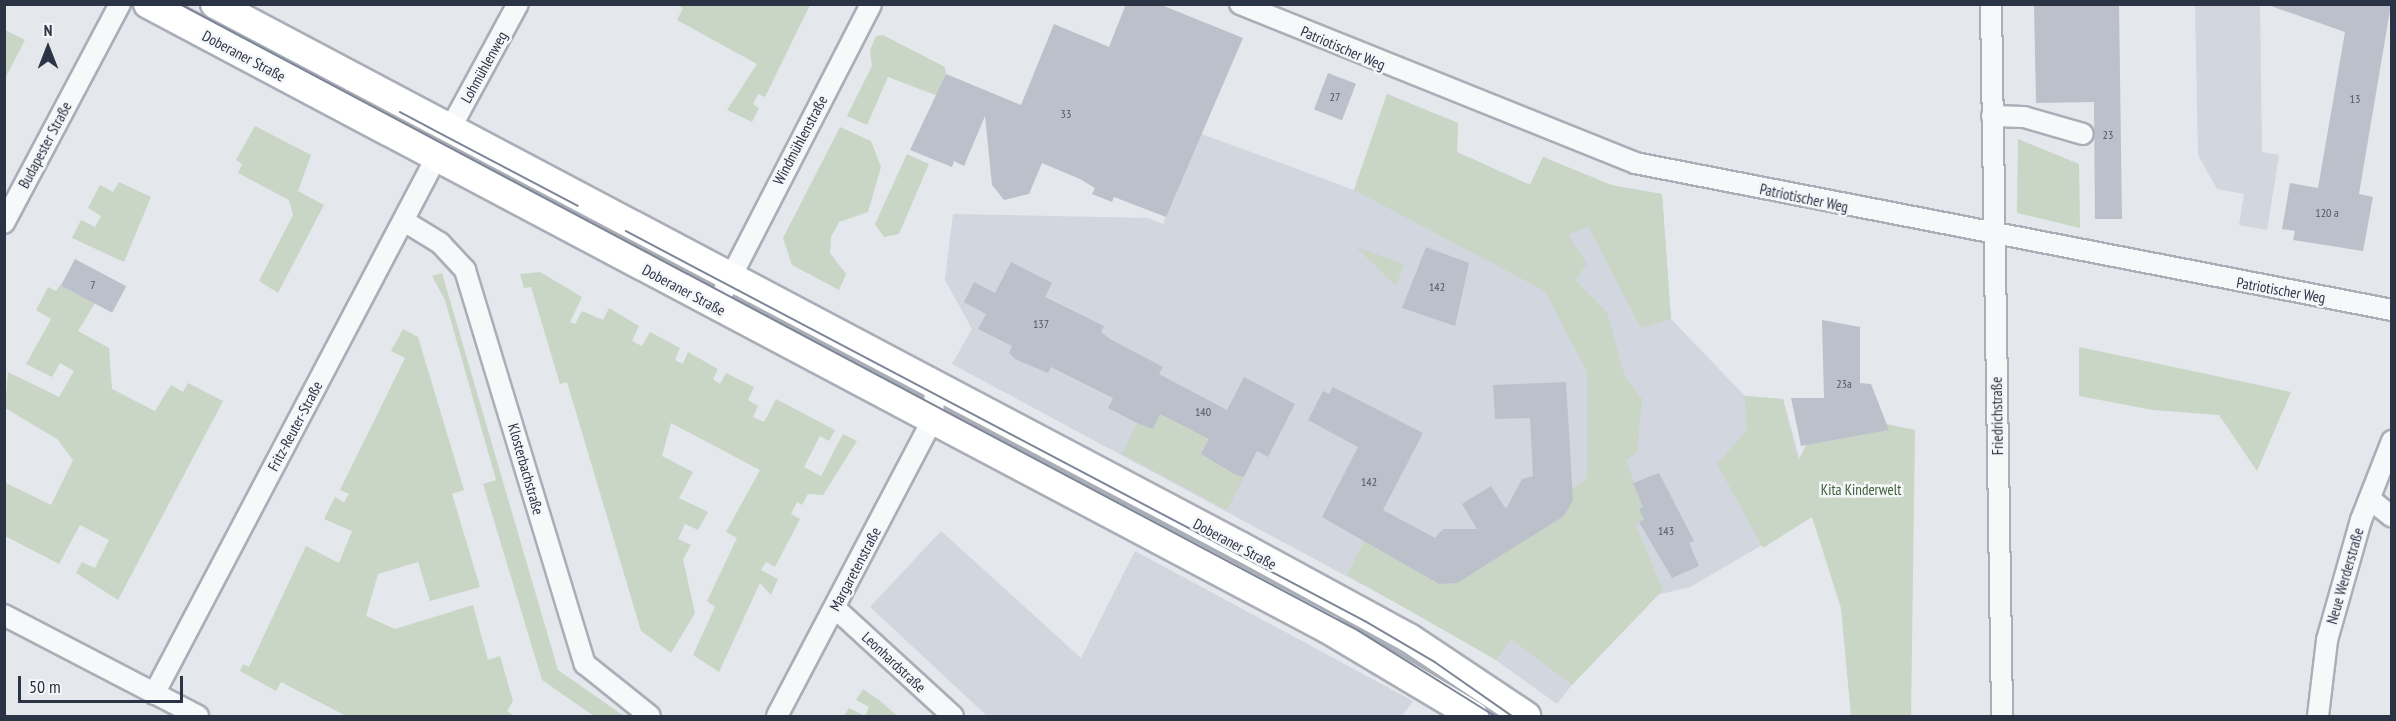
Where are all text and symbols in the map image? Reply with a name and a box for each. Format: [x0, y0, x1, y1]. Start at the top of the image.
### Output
north arrow [18, 18, 78, 78]
text: N [44, 20, 52, 40]
street label: Patriotischer Weg [1298, 22, 1388, 74]
street label: Doberaner Straße [199, 27, 289, 85]
street label: Lohmühlenweg [457, 28, 511, 106]
house number: 27 [1330, 90, 1340, 104]
street label: Windmühlenstraße [769, 92, 831, 188]
house number: 13 [2350, 92, 2360, 106]
street label: Budapester Straße [15, 99, 75, 191]
house number: 33 [1061, 107, 1071, 121]
house number: 23 [2103, 128, 2113, 142]
street label: Patriotischer Weg [1758, 180, 1850, 216]
house number: 120 a [2315, 206, 2339, 220]
street label: Doberaner Straße [639, 261, 729, 319]
street label: Patriotischer Weg [2235, 273, 2327, 307]
house number: 7 [90, 278, 96, 292]
house number: 142 [1429, 280, 1445, 294]
house number: 137 [1033, 317, 1049, 331]
house number: 23a [1836, 377, 1852, 391]
street label: Friedrichstraße [1987, 377, 2007, 455]
street label: Fritz-Reuter-Straße [264, 378, 326, 474]
house number: 140 [1195, 405, 1211, 419]
street label: Klosterbachstraße [504, 421, 548, 517]
house number: 142 [1361, 475, 1377, 489]
park label: Kita Kinderwelt [1821, 481, 1901, 499]
street label: Doberaner Straße [1190, 515, 1280, 573]
street label: Margaretenstraße [825, 524, 885, 614]
house number: 143 [1658, 524, 1674, 538]
street label: Neue Werderstraße [2323, 526, 2367, 626]
street label: Leonhardstraße [858, 628, 930, 696]
scale bar [21, 664, 186, 702]
text: 50 m [29, 675, 61, 698]

